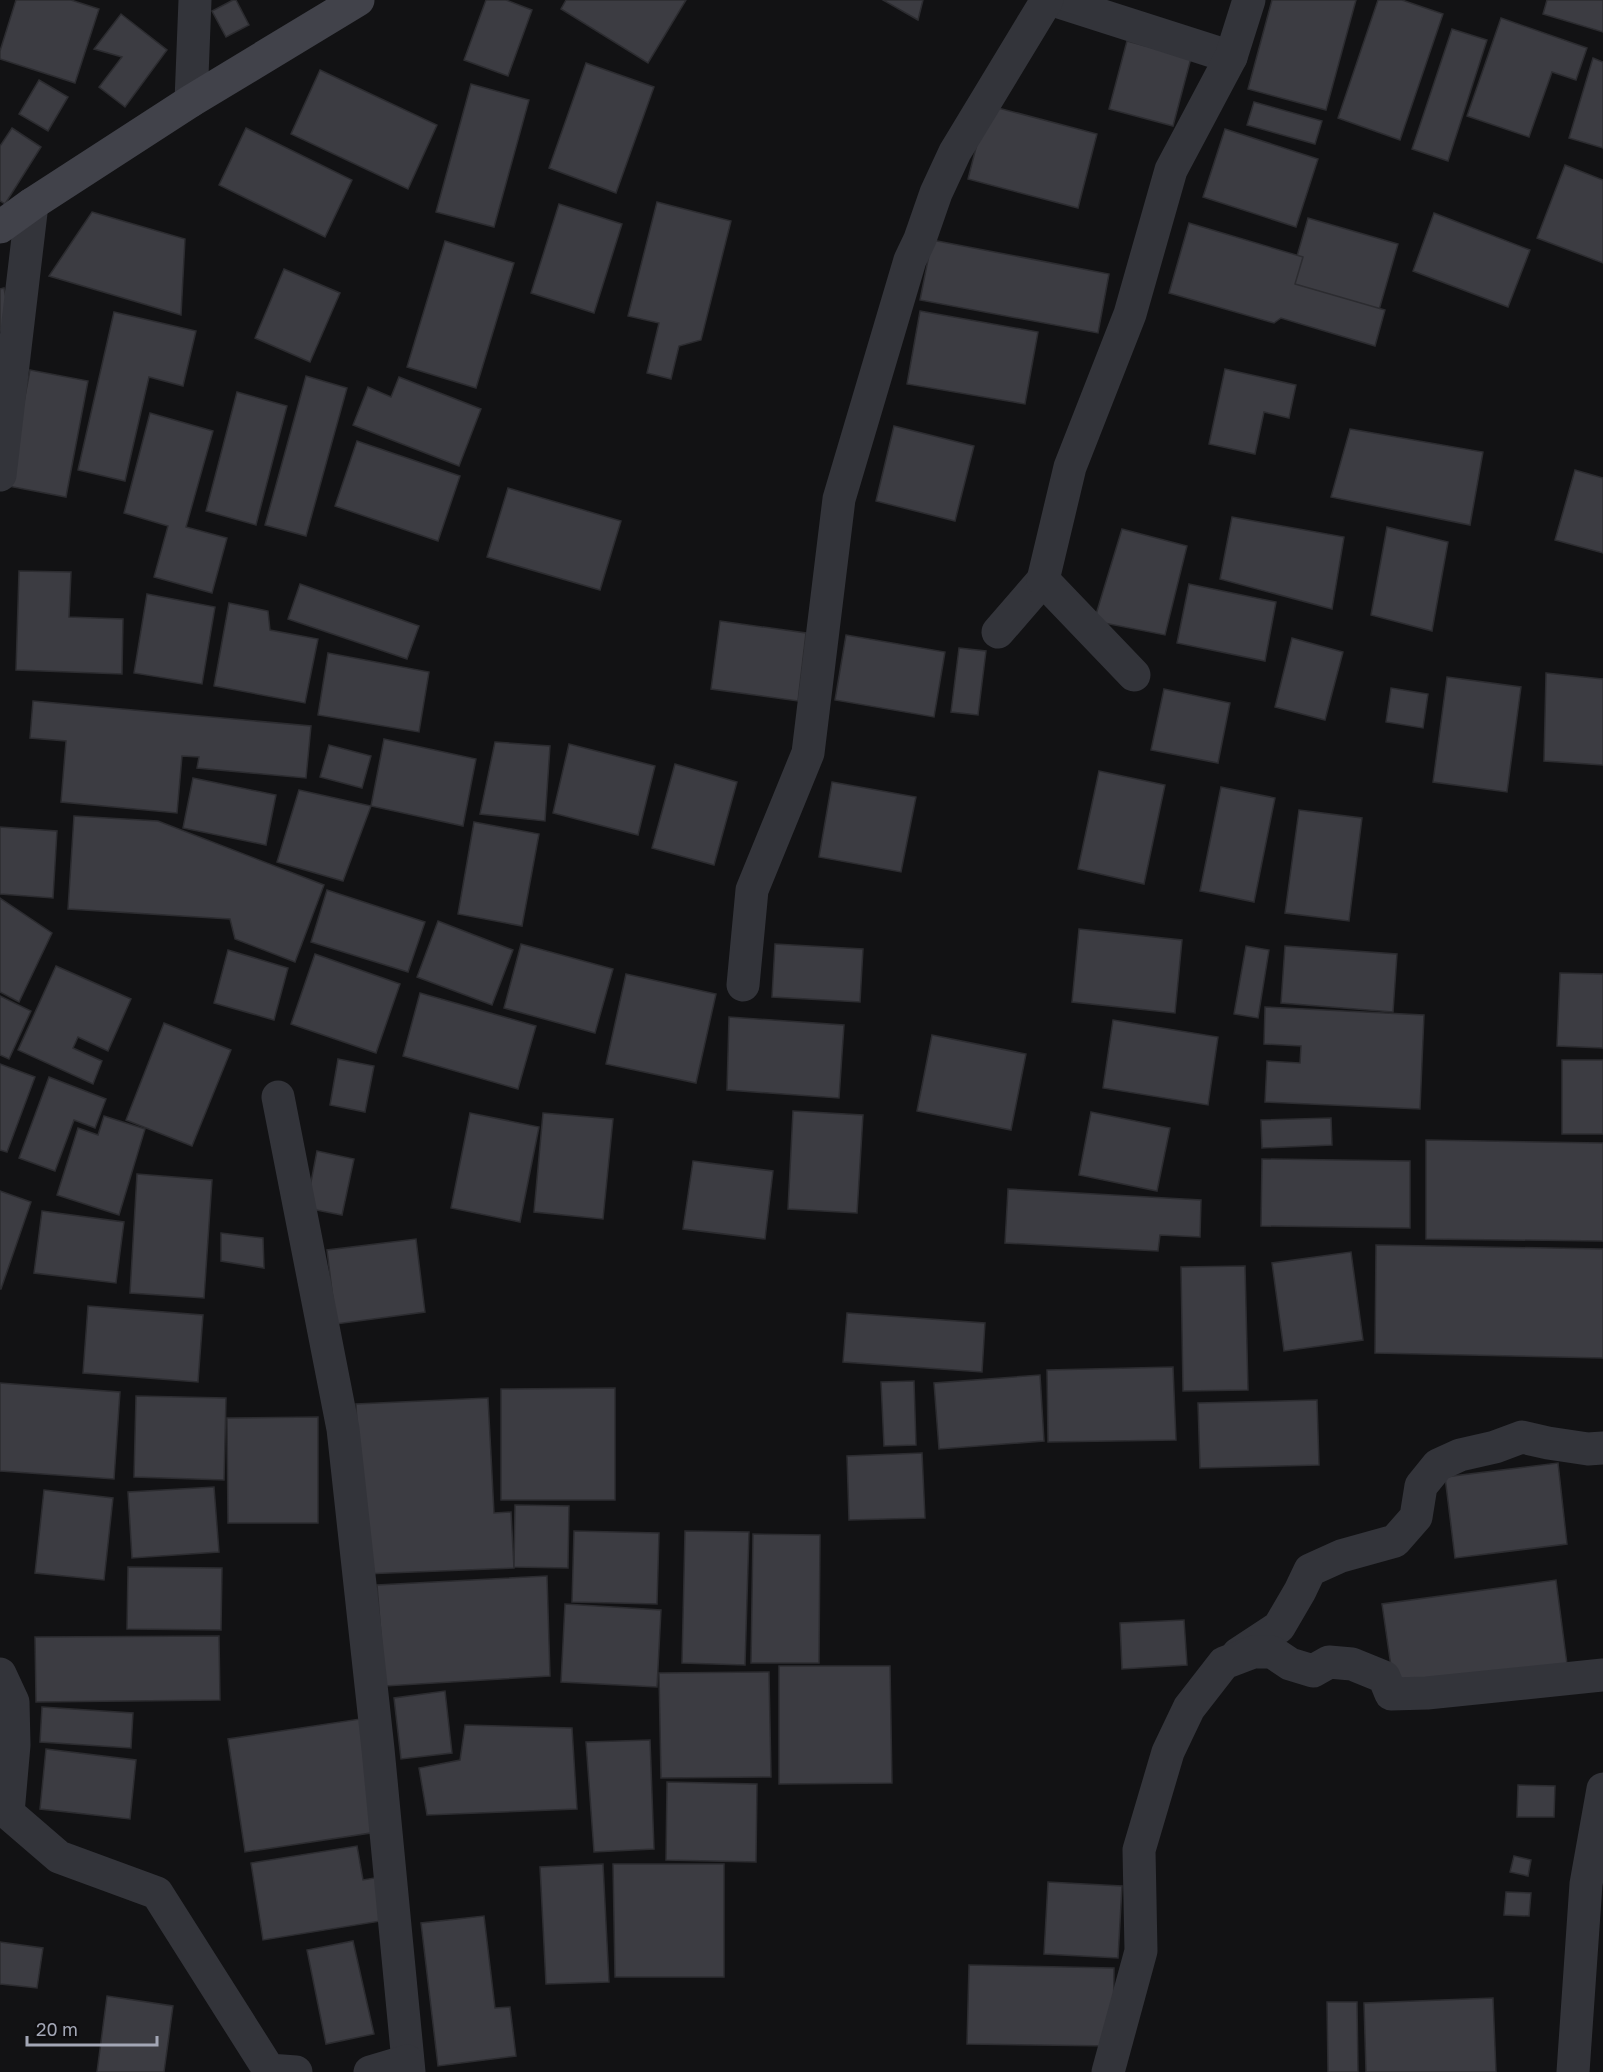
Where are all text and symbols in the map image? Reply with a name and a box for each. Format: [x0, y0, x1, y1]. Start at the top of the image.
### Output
scale bar [27, 2009, 158, 2047]
text: 20 m [36, 2018, 78, 2040]

